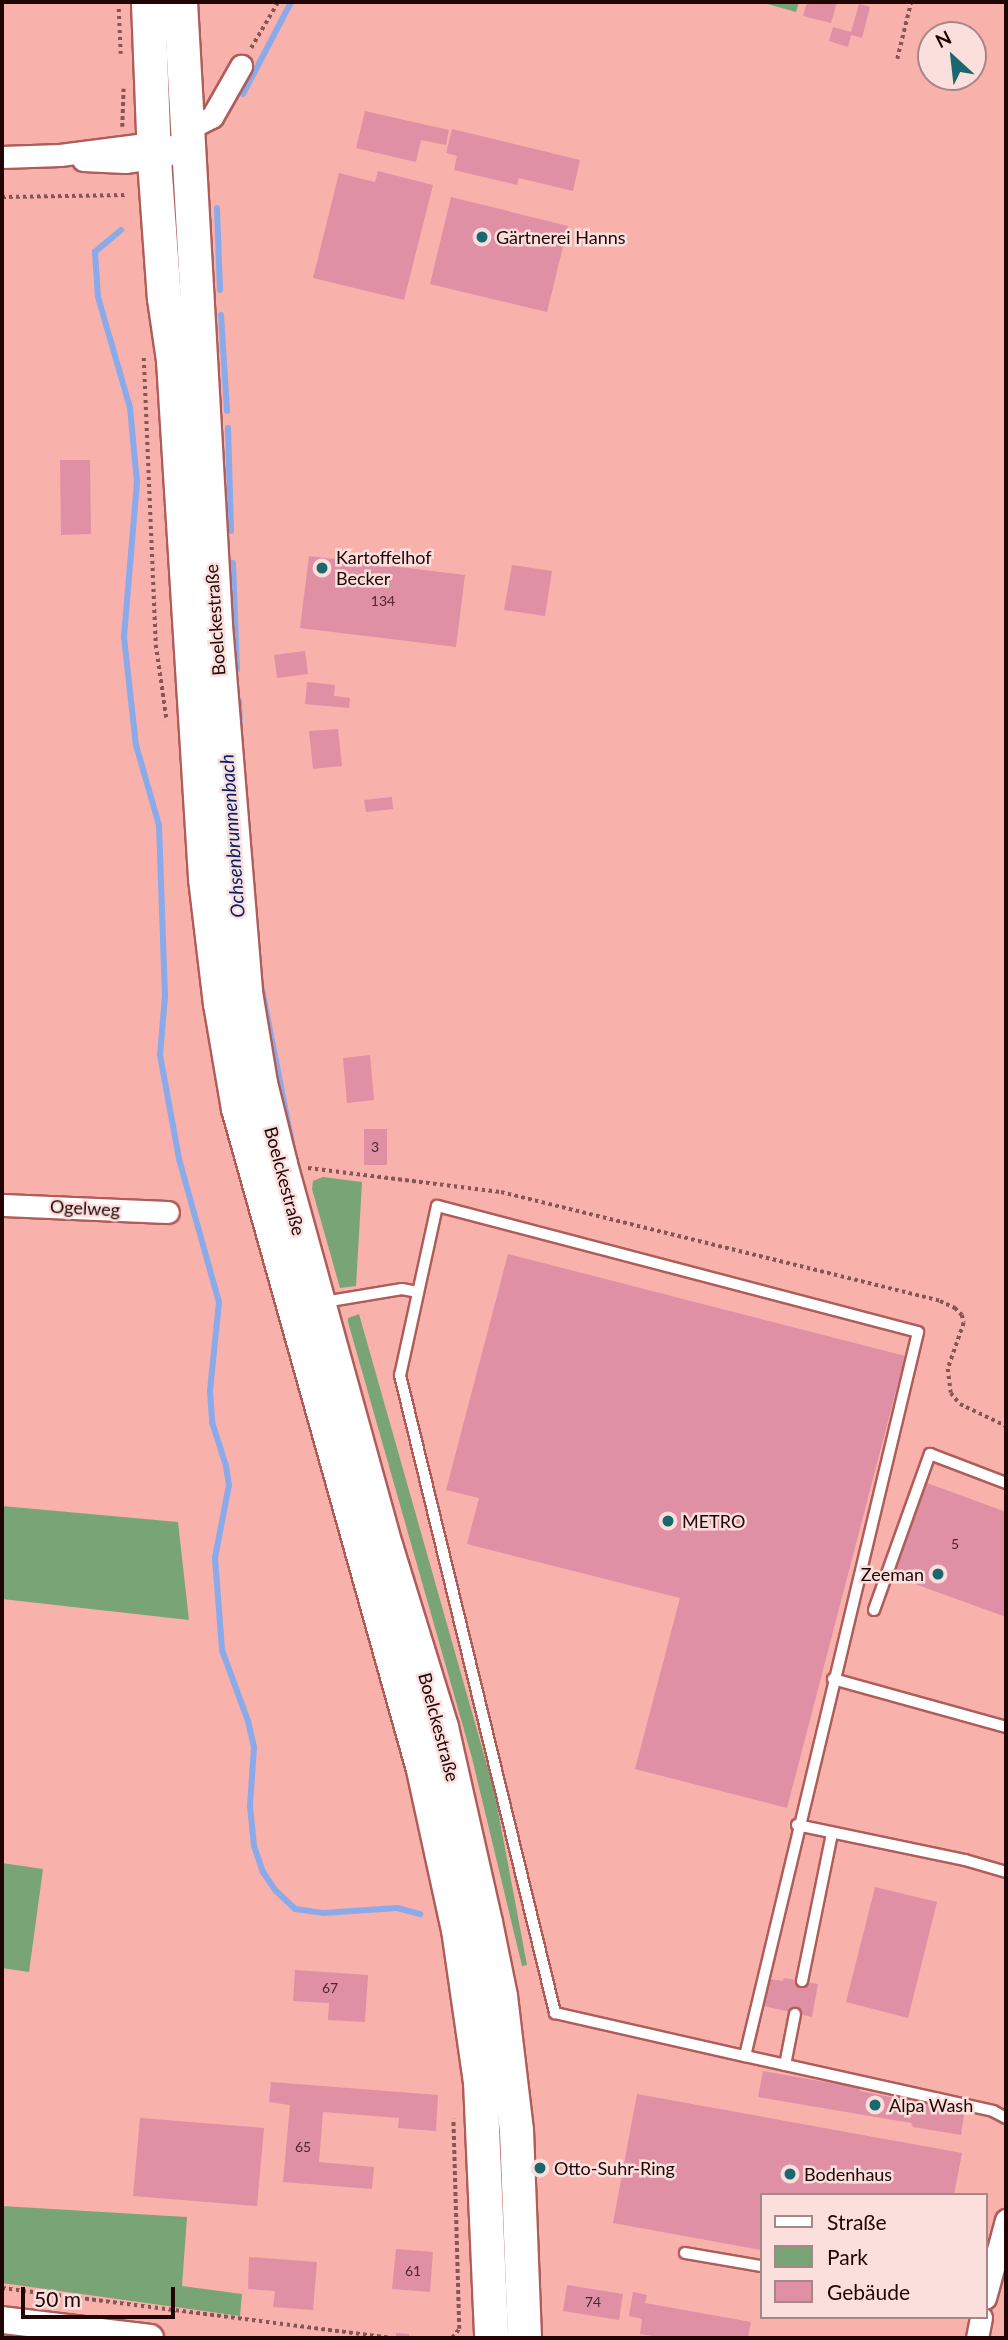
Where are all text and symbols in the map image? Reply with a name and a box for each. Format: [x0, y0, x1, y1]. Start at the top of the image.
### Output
north arrow [917, 21, 987, 91]
text: N [931, 25, 955, 52]
place label: Gärtnerei Hanns [496, 226, 626, 248]
marker: Gärtnerei Hanns [474, 229, 490, 245]
place label: Kartoffelhof Becker [336, 547, 432, 590]
marker: Kartoffelhof Becker [314, 560, 330, 576]
street label: Boelckestraße [200, 564, 230, 676]
house number: 134 [371, 593, 395, 609]
water label: Ochsenbrunnenbach [215, 753, 249, 919]
street label: Boelckestraße [260, 1124, 310, 1238]
house number: 3 [371, 1139, 379, 1155]
street label: Ogelweg [49, 1195, 121, 1221]
place label: METRO [682, 1510, 745, 1532]
marker: METRO [660, 1513, 676, 1529]
house number: 5 [951, 1536, 959, 1552]
place label: Zeeman [861, 1563, 924, 1585]
marker: Zeeman [930, 1566, 946, 1582]
street label: Boelckestraße [414, 1670, 464, 1784]
house number: 67 [322, 1980, 338, 1996]
place label: Alpa Wash [889, 2094, 973, 2116]
marker: Alpa Wash [867, 2097, 883, 2113]
house number: 65 [295, 2139, 311, 2155]
place label: Otto-Suhr-Ring [554, 2157, 675, 2179]
marker: Otto-Suhr-Ring [532, 2160, 548, 2176]
place label: Bodenhaus [804, 2163, 892, 2185]
marker: Bodenhaus [782, 2166, 798, 2182]
legend [760, 2193, 987, 2319]
text: Straße [827, 2209, 887, 2234]
text: Park [827, 2244, 868, 2269]
house number: 61 [405, 2263, 421, 2279]
scale bar [24, 2274, 178, 2318]
text: Gebäude [827, 2279, 910, 2304]
text: 50 m [34, 2286, 81, 2311]
house number: 74 [585, 2294, 601, 2310]

